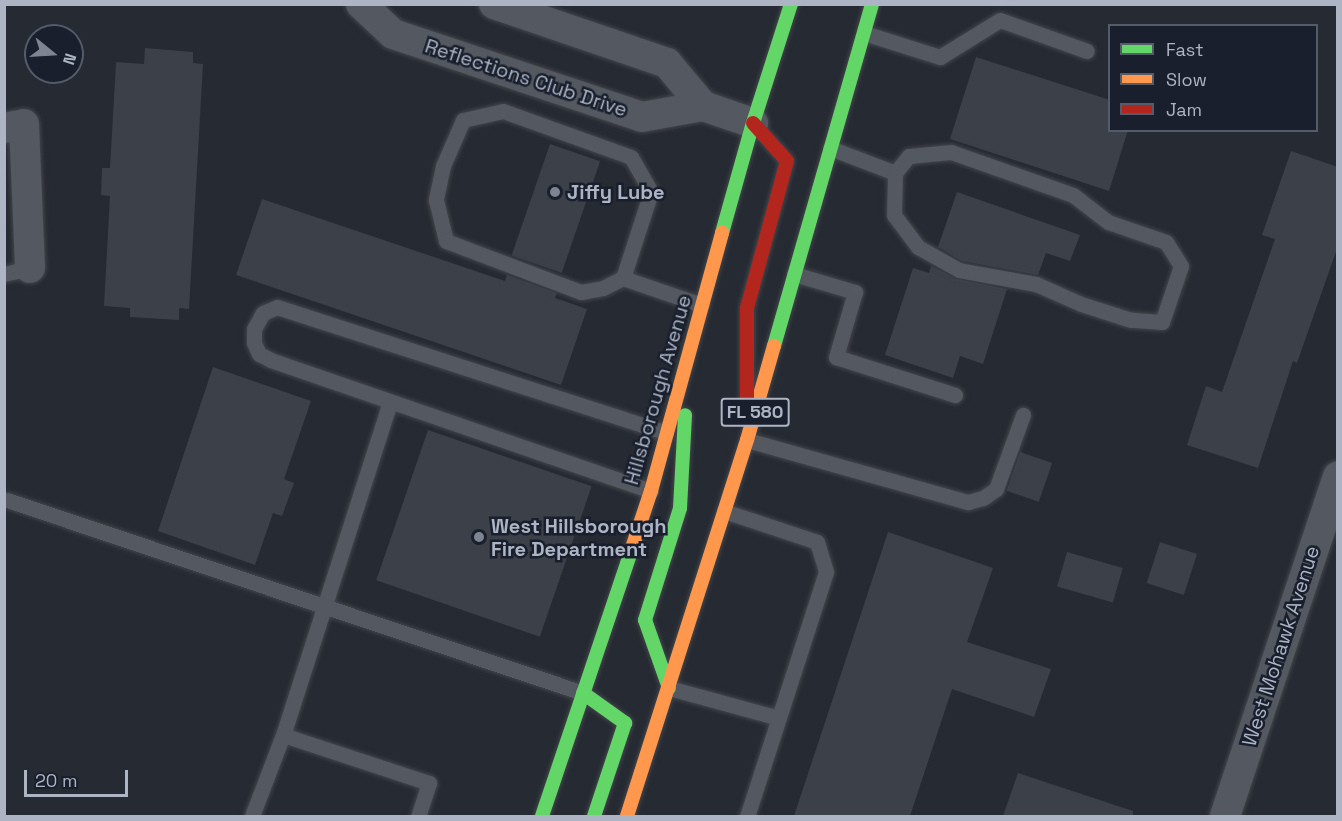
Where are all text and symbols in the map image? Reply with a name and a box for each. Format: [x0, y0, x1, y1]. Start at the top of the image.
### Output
north arrow [24, 24, 84, 84]
legend [1108, 24, 1318, 132]
street label: Reflections Club Drive [422, 34, 630, 122]
text: Fast [1166, 38, 1203, 61]
text: N [58, 51, 81, 67]
text: Slow [1166, 68, 1207, 91]
text: Jam [1166, 98, 1202, 121]
place label: Jiffy Lube [567, 180, 665, 204]
marker: Jiffy Lube [548, 185, 562, 199]
street label: Hillsborough Avenue [619, 292, 697, 488]
road number: FL 580 [719, 397, 791, 427]
place label: West Hillsborough Fire Department [491, 514, 667, 561]
marker: West Hillsborough Fire Department [472, 530, 486, 544]
street label: West Mohawk Avenue [1237, 543, 1325, 749]
scale bar [27, 758, 130, 796]
text: 20 m [35, 769, 78, 792]

